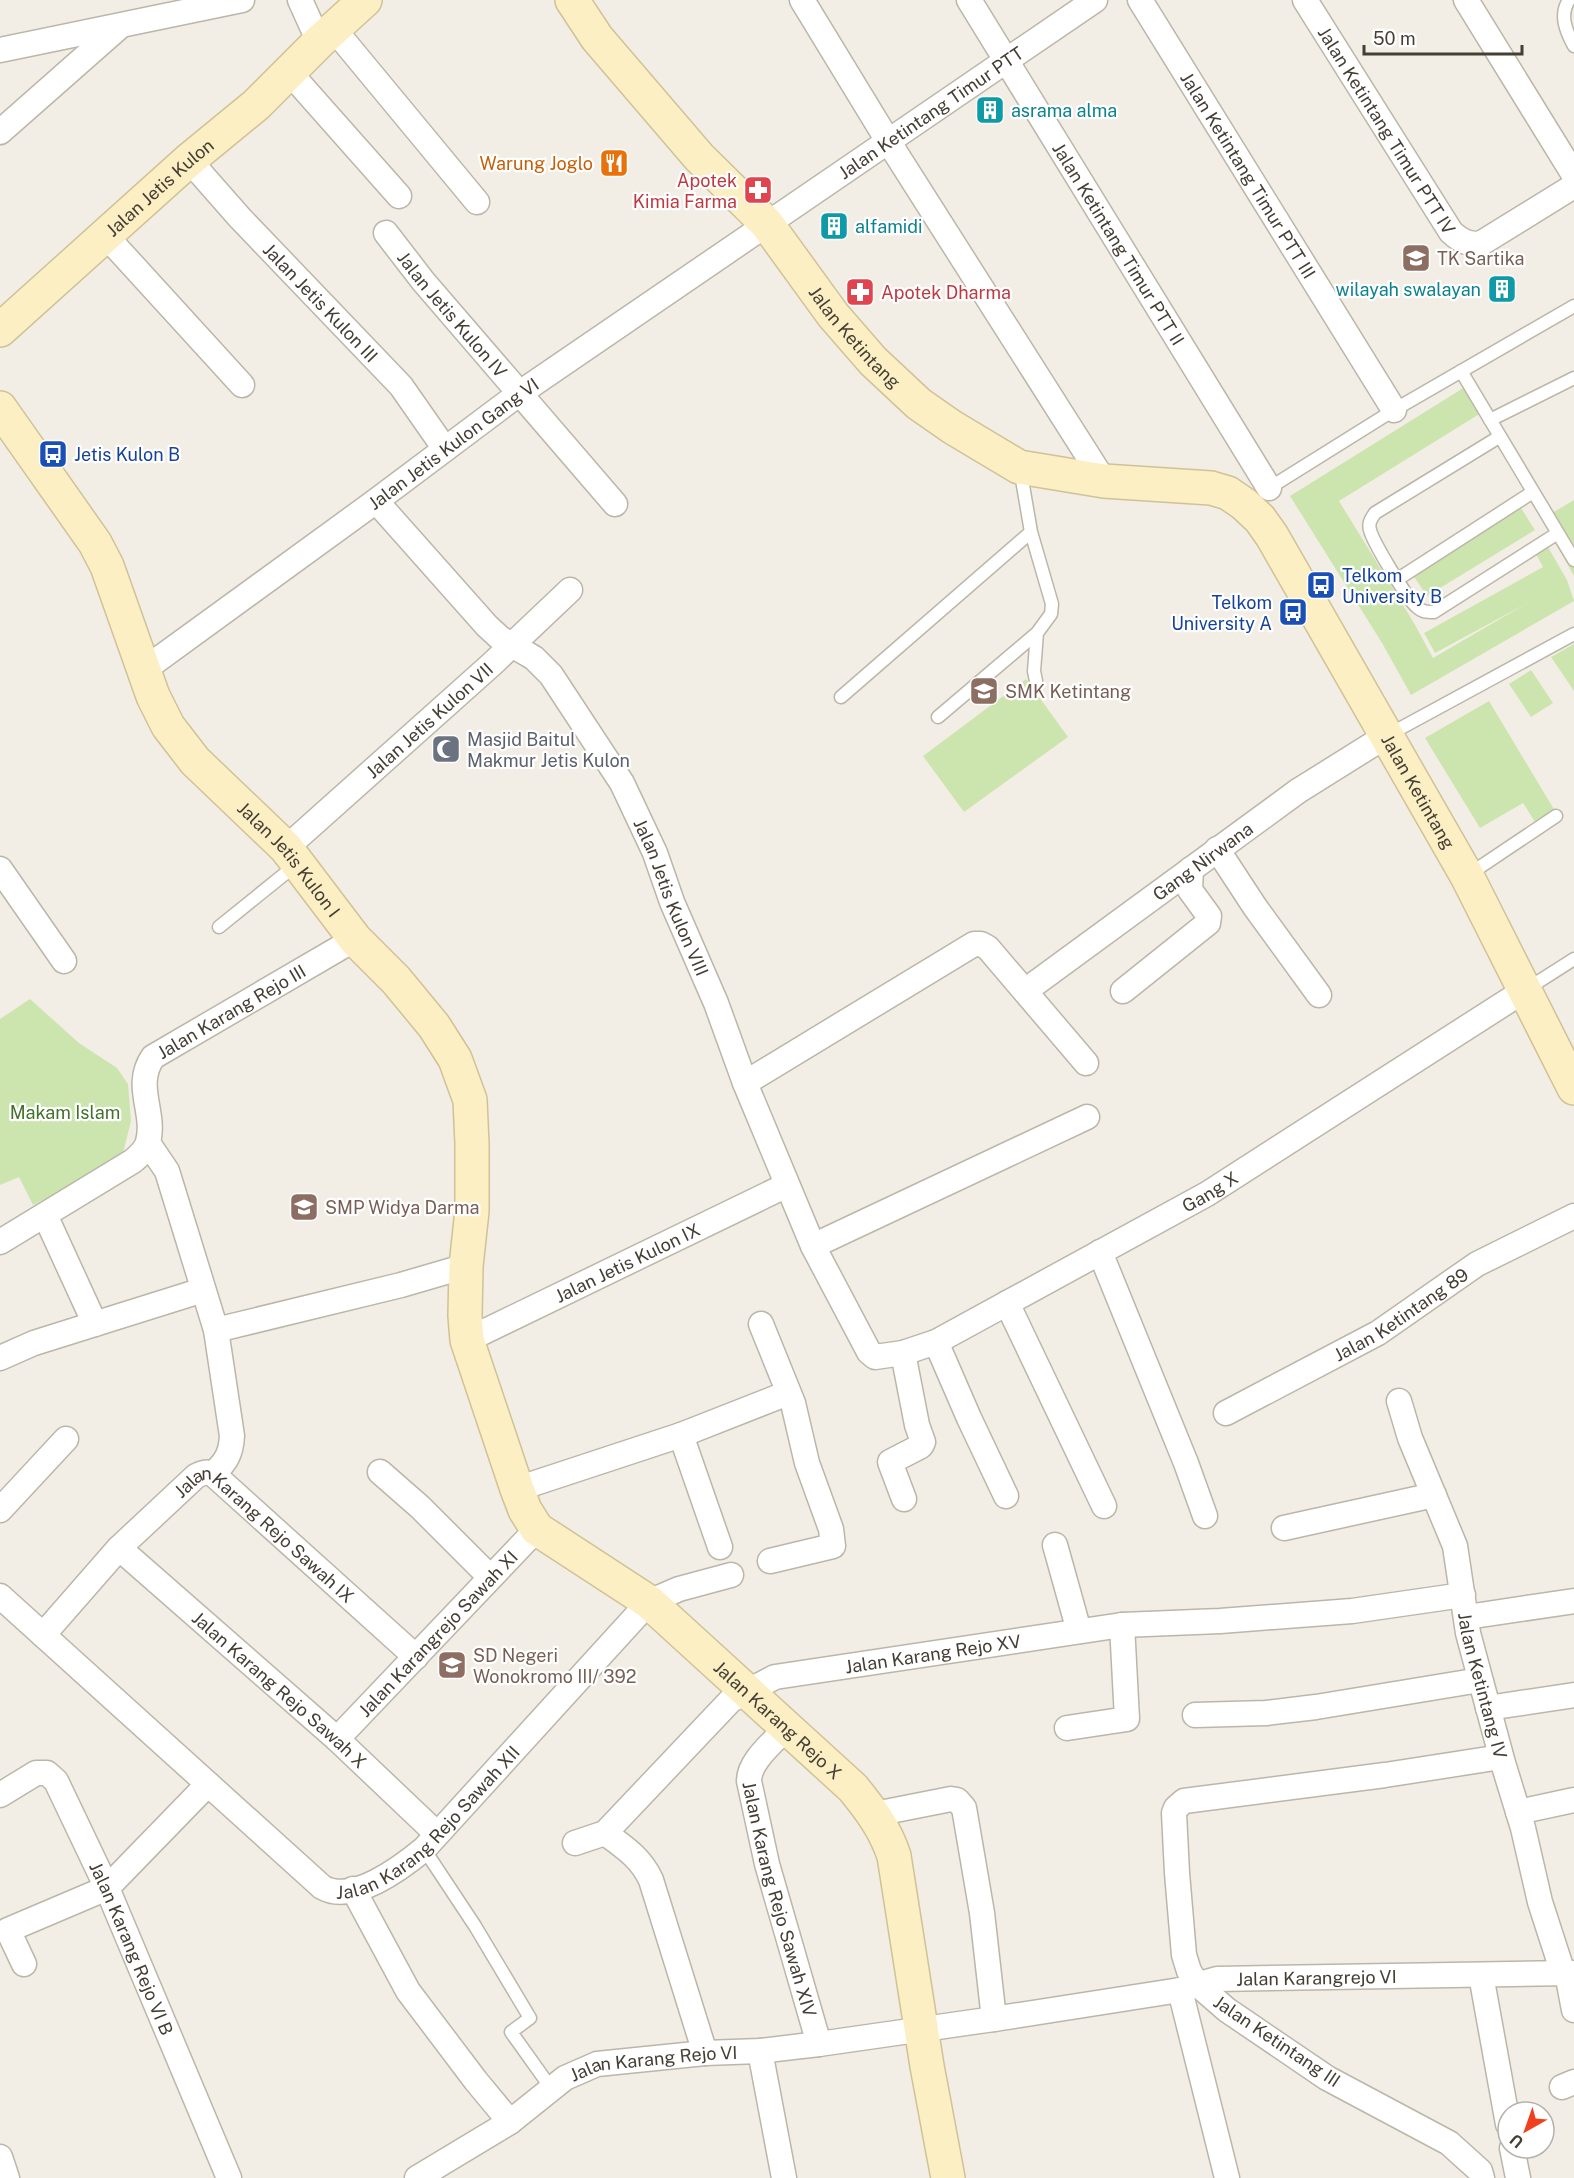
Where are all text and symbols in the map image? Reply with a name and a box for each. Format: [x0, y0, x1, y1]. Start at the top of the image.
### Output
scale bar [1364, 18, 1522, 56]
street label: Jalan Ketintang Timur PTT IV [1314, 23, 1460, 238]
text: 50 m [1373, 28, 1416, 49]
street label: Jalan Ketintang Timur PTT [834, 42, 1027, 183]
street label: Jalan Ketintang Timur PTT III [1177, 68, 1320, 282]
building icon: asrama alma [974, 94, 1006, 126]
place label: asrama alma [1011, 100, 1117, 121]
street label: Jalan Jetis Kulon [101, 134, 217, 240]
street label: Jalan Ketintang Timur PTT II [1049, 139, 1189, 349]
restaurant icon: Warung Joglo [598, 147, 630, 179]
place label: Warung Joglo [480, 153, 593, 174]
place label: Apotek Kimia Farma [633, 170, 737, 212]
pharmacy icon: Apotek Kimia Farma [742, 174, 774, 206]
building icon: alfamidi [818, 210, 850, 242]
place label: alfamidi [855, 216, 922, 237]
street label: Jalan Jetis Kulon III [259, 239, 382, 366]
school or university icon: TK Sartika [1400, 242, 1432, 274]
street label: Jalan Jetis Kulon IV [393, 247, 512, 381]
place label: TK Sartika [1437, 248, 1524, 269]
building icon: wilayah swalayan [1486, 273, 1518, 305]
pharmacy icon: Apotek Dharma [844, 276, 876, 308]
place label: wilayah swalayan [1336, 279, 1481, 300]
street label: Jalan Ketintang [805, 282, 905, 392]
place label: Apotek Dharma [881, 282, 1011, 303]
street label: Jalan Jetis Kulon Gang VI [364, 373, 542, 514]
bus stop icon: Jetis Kulon B [37, 438, 69, 470]
place label: Jetis Kulon B [74, 444, 180, 465]
place label: Telkom University B [1342, 565, 1442, 607]
bus stop icon: Telkom University B [1305, 569, 1337, 601]
place label: Telkom University A [1171, 592, 1272, 634]
bus stop icon: Telkom University A [1277, 596, 1309, 628]
street label: Jalan Jetis Kulon VII [361, 658, 497, 782]
school or university icon: SMK Ketintang [968, 675, 1000, 707]
place label: SMK Ketintang [1005, 681, 1131, 702]
place label: Masjid Baitul Makmur Jetis Kulon [467, 729, 630, 771]
street label: Jalan Ketintang [1377, 730, 1460, 853]
mosque icon: Masjid Baitul Makmur Jetis Kulon [430, 733, 462, 765]
street label: Jalan Jetis Kulon I [233, 797, 345, 921]
street label: Jalan Jetis Kulon VIII [630, 815, 713, 979]
street label: Gang Nirwana [1148, 817, 1257, 905]
street label: Jalan Karang Rejo III [153, 960, 309, 1063]
park label: Makam Islam [10, 1102, 120, 1123]
street label: Gang X [1178, 1167, 1242, 1216]
school or university icon: SMP Widya Darma [288, 1191, 320, 1223]
place label: SMP Widya Darma [325, 1197, 479, 1218]
street label: Jalan Jetis Kulon IX [551, 1218, 703, 1306]
street label: Jalan Ketintang 89 [1330, 1263, 1472, 1365]
street label: Jalan Karang Rejo Sawah IX [170, 1462, 359, 1607]
street label: Jalan Karangrejo Sawah XI [354, 1546, 522, 1721]
street label: Jalan Karang Rejo Sawah X [188, 1607, 371, 1772]
street label: Jalan Ketintang IV [1455, 1611, 1512, 1761]
street label: Jalan Karang Rejo XV [843, 1630, 1022, 1677]
place label: SD Negeri Wonokromo III/ 392 [473, 1645, 636, 1687]
school or university icon: SD Negeri Wonokromo III/ 392 [436, 1649, 468, 1681]
street label: Jalan Karang Rejo X [710, 1656, 846, 1783]
street label: Jalan Karang Rejo Sawah XII [336, 1741, 524, 1902]
street label: Jalan Karang Rejo Sawah XIV [739, 1779, 821, 2019]
street label: Jalan Karang Rejo VI B [85, 1858, 178, 2038]
street label: Jalan Karangrejo VI [1236, 1965, 1397, 1989]
street label: Jalan Ketintang III [1210, 1991, 1344, 2091]
street label: Jalan Karang Rejo VI [566, 2041, 738, 2085]
north arrow [1496, 2100, 1556, 2160]
text: U [1506, 2130, 1527, 2152]

